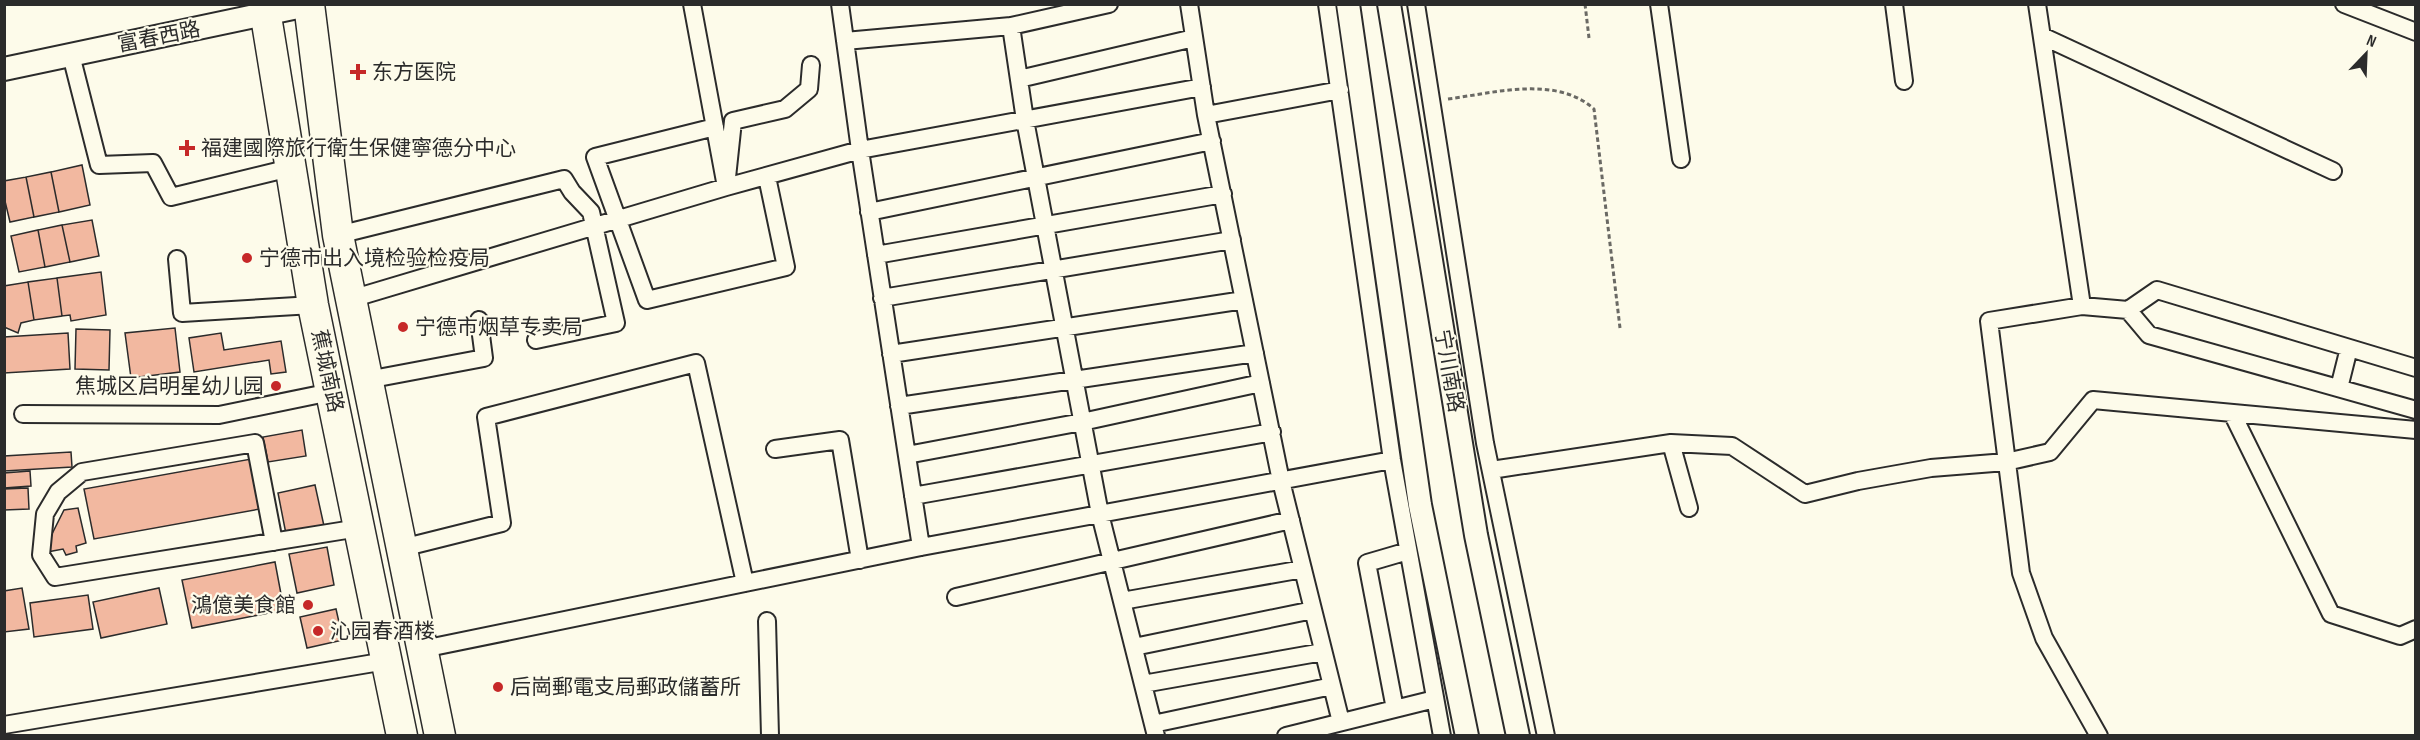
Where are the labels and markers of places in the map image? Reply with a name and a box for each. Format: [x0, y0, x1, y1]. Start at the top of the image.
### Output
place label: 东方医院 [372, 60, 456, 85]
marker: 东方医院 [349, 63, 367, 81]
place label: 福建國際旅行衛生保健寧德分中心 [201, 136, 516, 161]
marker: 福建國際旅行衛生保健寧德分中心 [178, 139, 196, 157]
place label: 宁德市出入境检验检疫局 [259, 246, 490, 271]
marker: 宁德市出入境检验检疫局 [240, 251, 254, 265]
place label: 宁德市烟草专卖局 [415, 315, 583, 340]
marker: 宁德市烟草专卖局 [396, 320, 410, 334]
place label: 焦城区启明星幼儿园 [75, 374, 264, 399]
marker: 焦城区启明星幼儿园 [269, 379, 283, 393]
place label: 鴻億美食館 [191, 593, 296, 618]
marker: 鴻億美食館 [301, 598, 315, 612]
place label: 沁园春酒楼 [330, 619, 435, 644]
marker: 沁园春酒楼 [311, 624, 325, 638]
place label: 后崗郵電支局郵政儲蓄所 [510, 675, 741, 700]
marker: 后崗郵電支局郵政儲蓄所 [491, 680, 505, 694]

